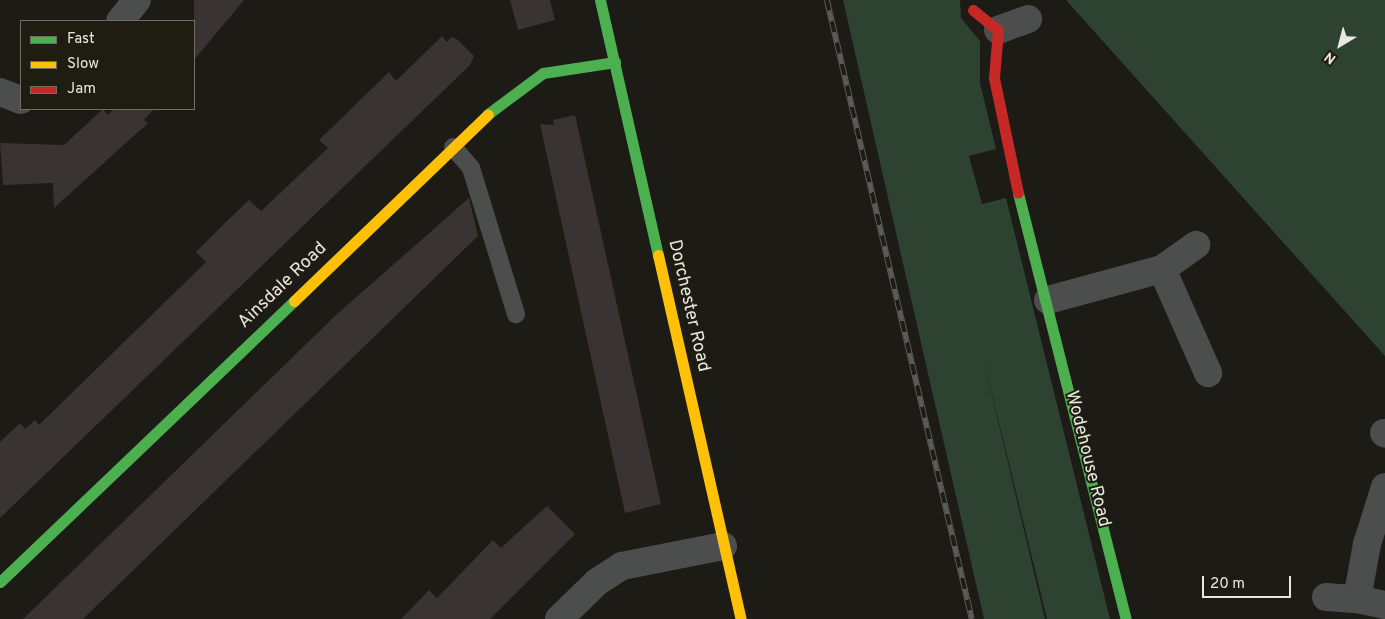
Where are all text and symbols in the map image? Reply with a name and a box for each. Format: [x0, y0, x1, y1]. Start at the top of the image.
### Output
legend [20, 20, 195, 110]
north arrow [1315, 20, 1365, 70]
text: Fast [67, 30, 95, 49]
text: N [1322, 48, 1340, 67]
text: Slow [67, 55, 99, 74]
text: Jam [67, 80, 96, 99]
street label: Ainsdale Road [234, 238, 332, 334]
street label: Dorchester Road [662, 238, 714, 374]
street label: Wodehouse Road [1060, 389, 1114, 529]
scale bar [1205, 566, 1294, 598]
text: 20 m [1210, 575, 1245, 594]

